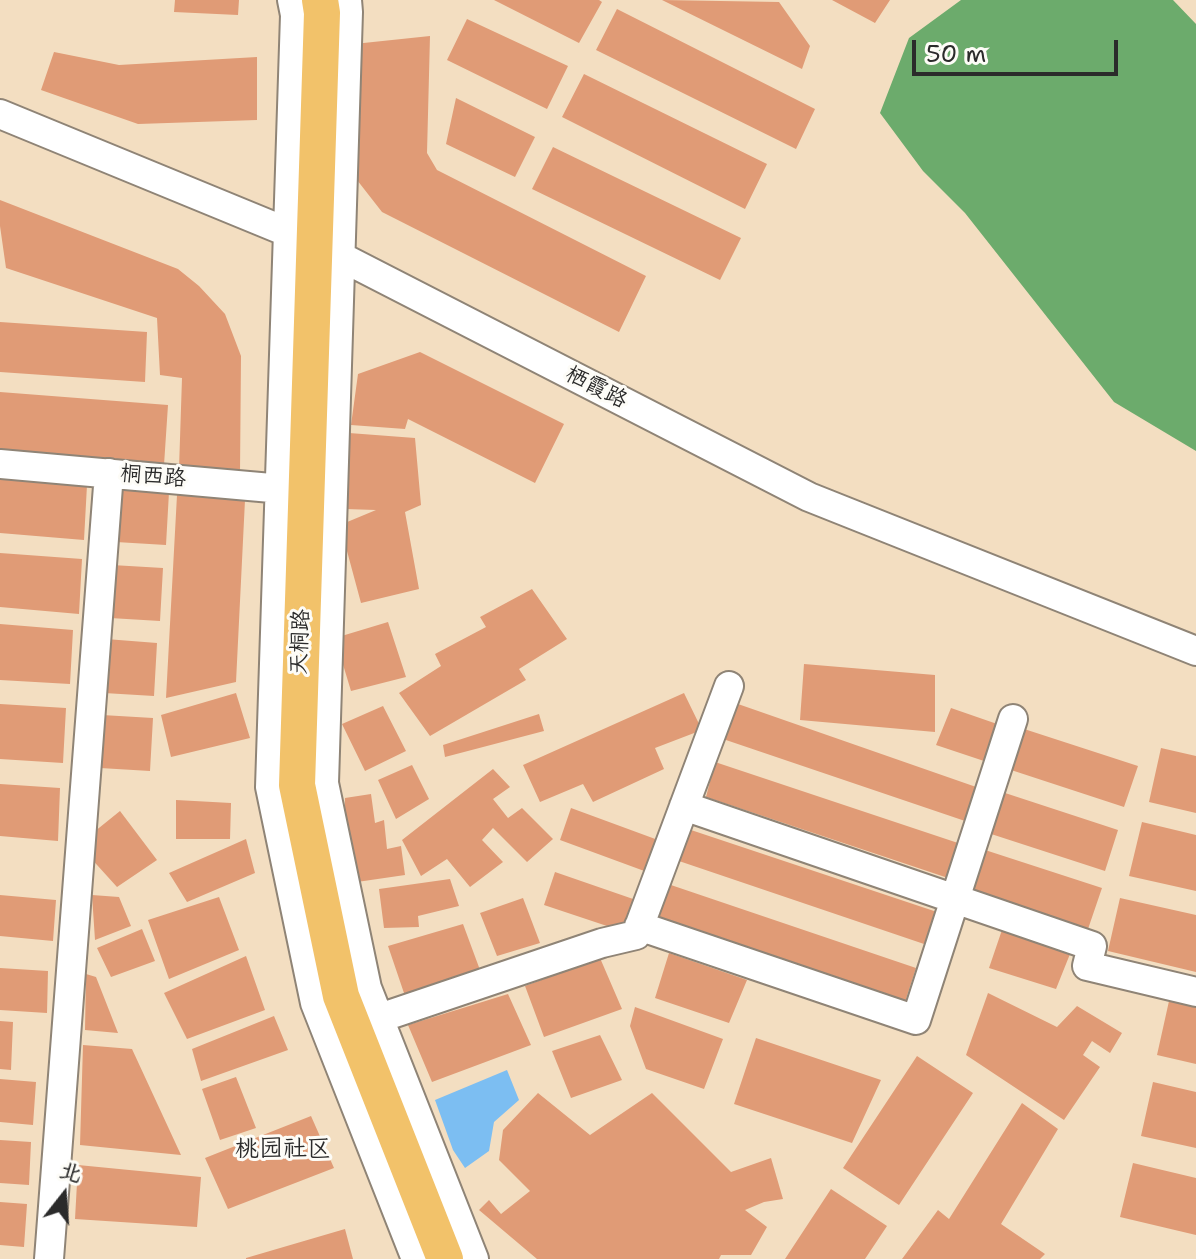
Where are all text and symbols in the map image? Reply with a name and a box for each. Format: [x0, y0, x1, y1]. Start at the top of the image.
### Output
scale bar [916, 24, 1122, 74]
text: 50 m [926, 38, 986, 70]
street label: 栖霞路 [561, 361, 631, 415]
street label: 桐西路 [119, 461, 187, 493]
street label: 天桐路 [287, 609, 315, 675]
district label: 桃园社区 [235, 1136, 331, 1164]
text: 北 [56, 1154, 86, 1189]
north arrow [24, 1155, 104, 1235]

